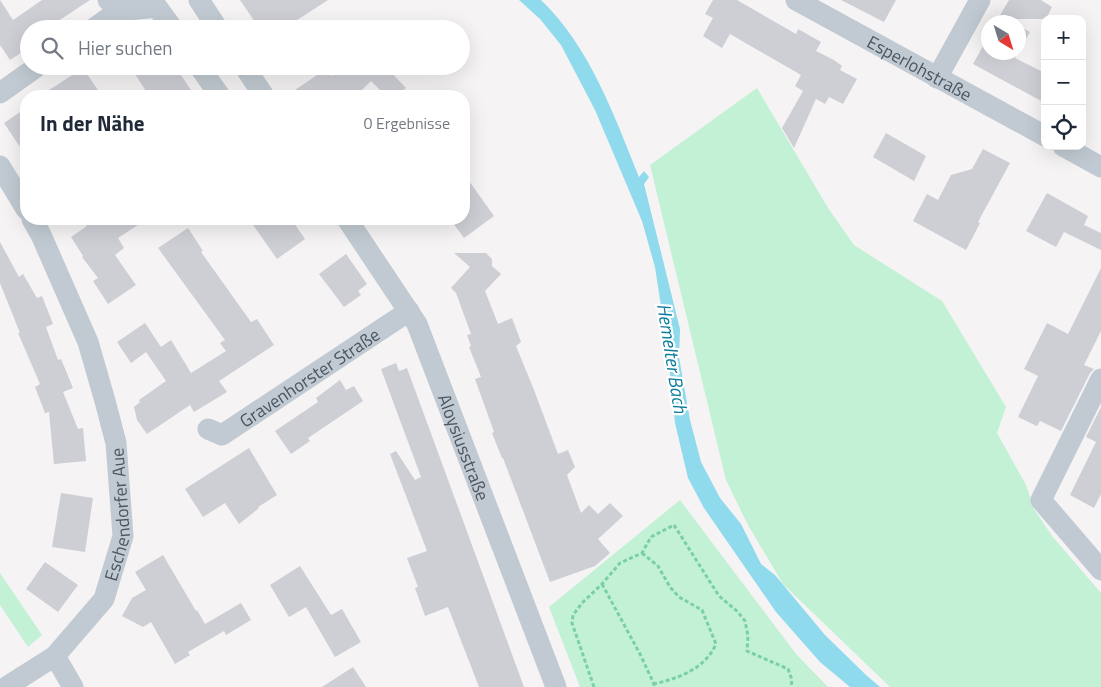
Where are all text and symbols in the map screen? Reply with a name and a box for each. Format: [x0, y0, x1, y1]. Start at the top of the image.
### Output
north arrow [981, 15, 1026, 60]
map controls [1041, 15, 1086, 150]
button: + [1041, 15, 1086, 60]
search box [20, 20, 470, 75]
street label: Esperlohstraße [862, 28, 977, 107]
text: Hier suchen [78, 33, 173, 62]
icon: search [38, 34, 66, 62]
button: − [1041, 60, 1086, 105]
button: locate [1041, 105, 1086, 150]
text: In der Nähe [40, 107, 145, 139]
text: 0 Ergebnisse [363, 111, 450, 135]
water label: Hemelter Bach [650, 301, 696, 415]
street label: Gravenhorster Straße [234, 321, 385, 434]
street label: Aloysiusstraße [431, 390, 497, 504]
street label: Eschendorfer Aue [97, 447, 137, 584]

